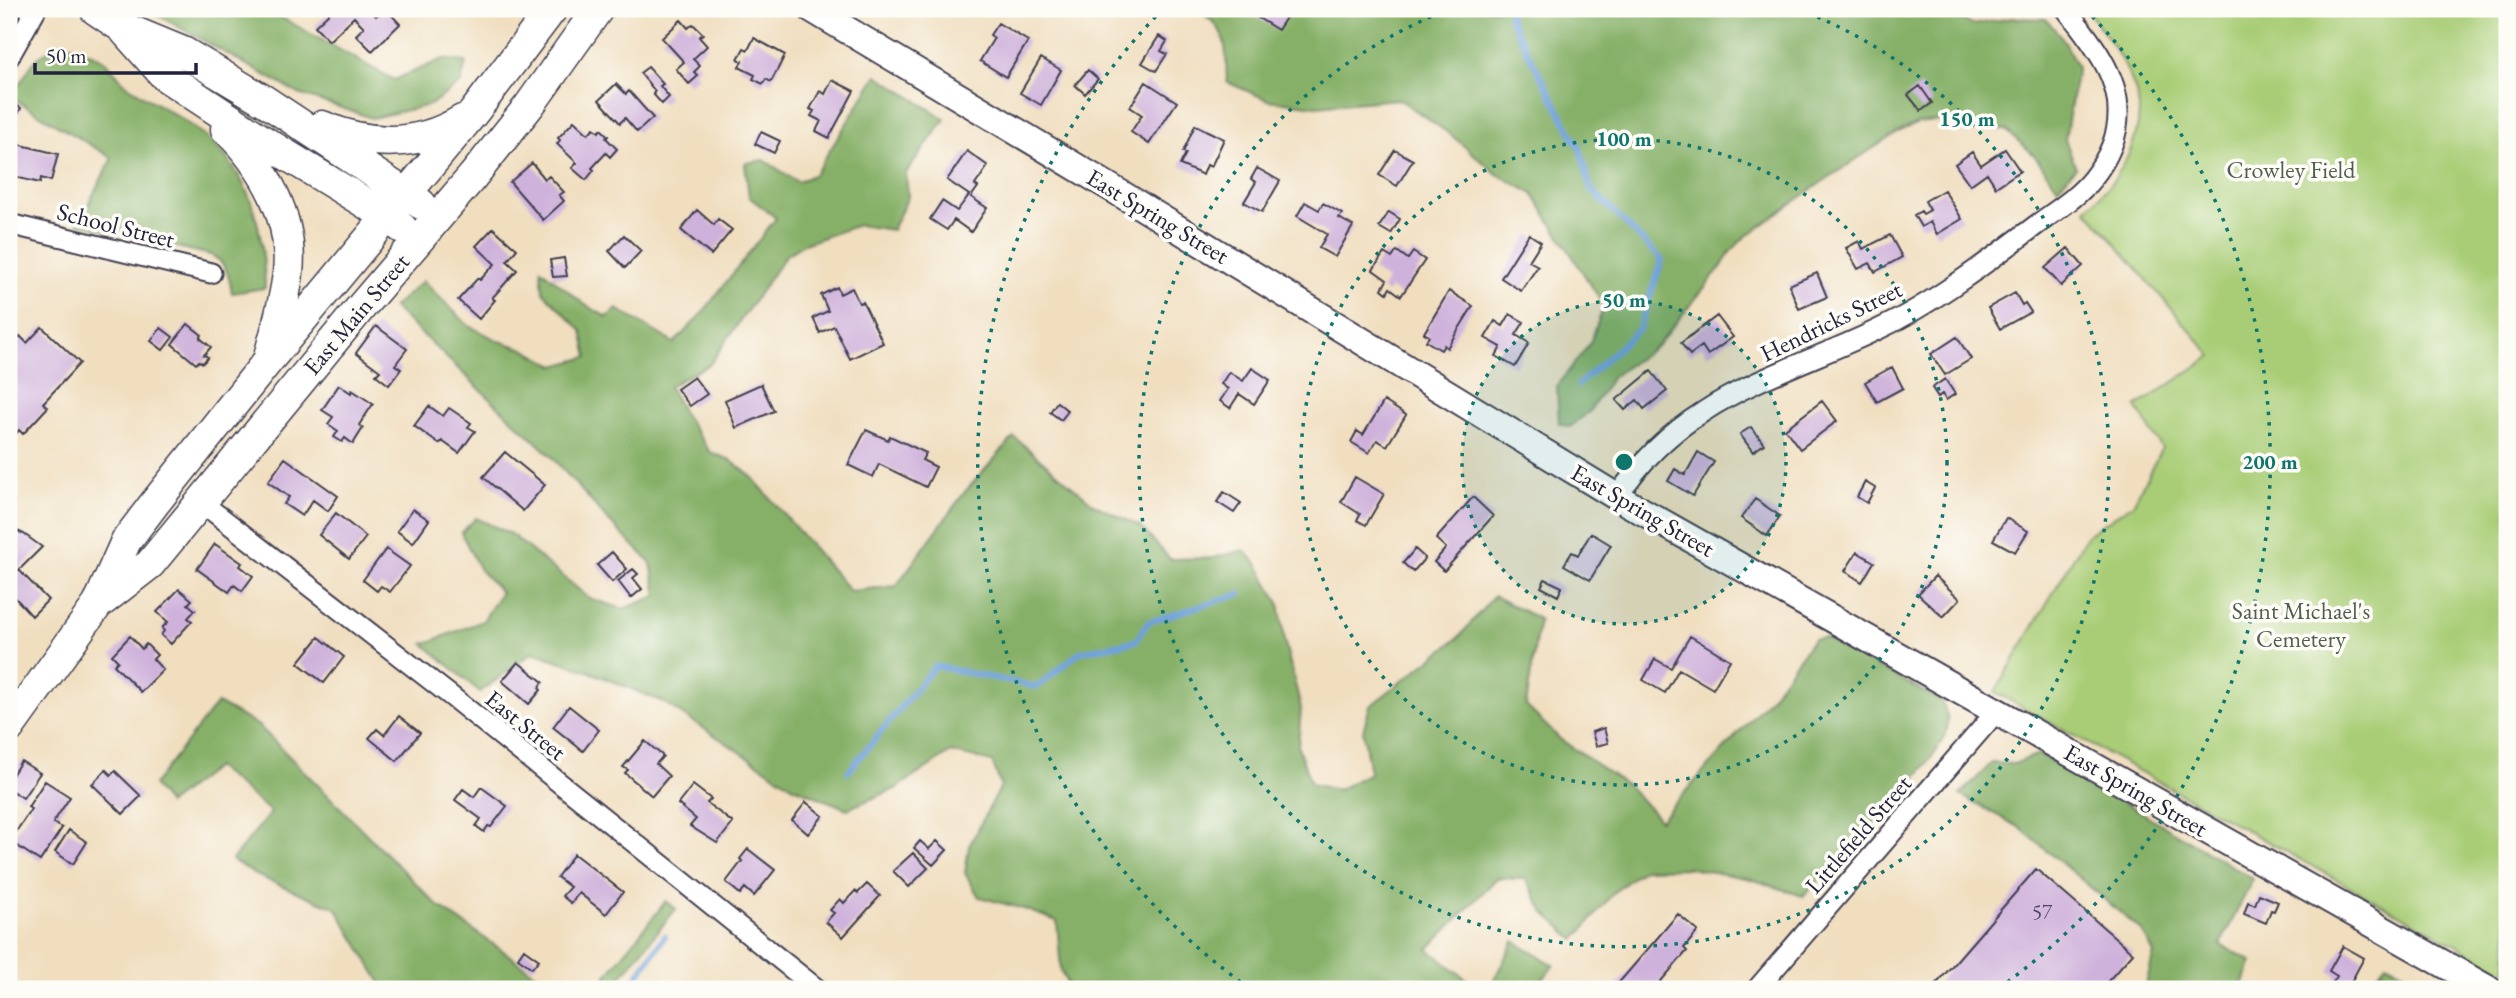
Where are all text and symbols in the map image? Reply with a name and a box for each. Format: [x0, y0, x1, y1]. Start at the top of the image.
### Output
scale bar [35, 32, 196, 76]
text: 50 m [46, 42, 87, 69]
text: 150 m [1939, 105, 1995, 132]
text: 100 m [1596, 125, 1652, 152]
park label: Crowley Field [2227, 154, 2356, 185]
street label: East Spring Street [1081, 161, 1235, 271]
street label: School Street [54, 195, 178, 255]
street label: East Main Street [296, 246, 416, 381]
street label: Hendricks Street [1755, 273, 1907, 369]
text: 50 m [1602, 286, 1646, 313]
text: 200 m [2242, 448, 2298, 475]
centre of rings [1612, 450, 1636, 474]
street label: East Spring Street [1566, 456, 1721, 564]
park label: Saint Michael's Cemetery [2232, 595, 2370, 654]
street label: East Street [479, 683, 573, 767]
street label: East Spring Street [2059, 736, 2214, 844]
street label: Littlefield Street [1798, 768, 1918, 900]
house number: 57 [2032, 898, 2053, 925]

